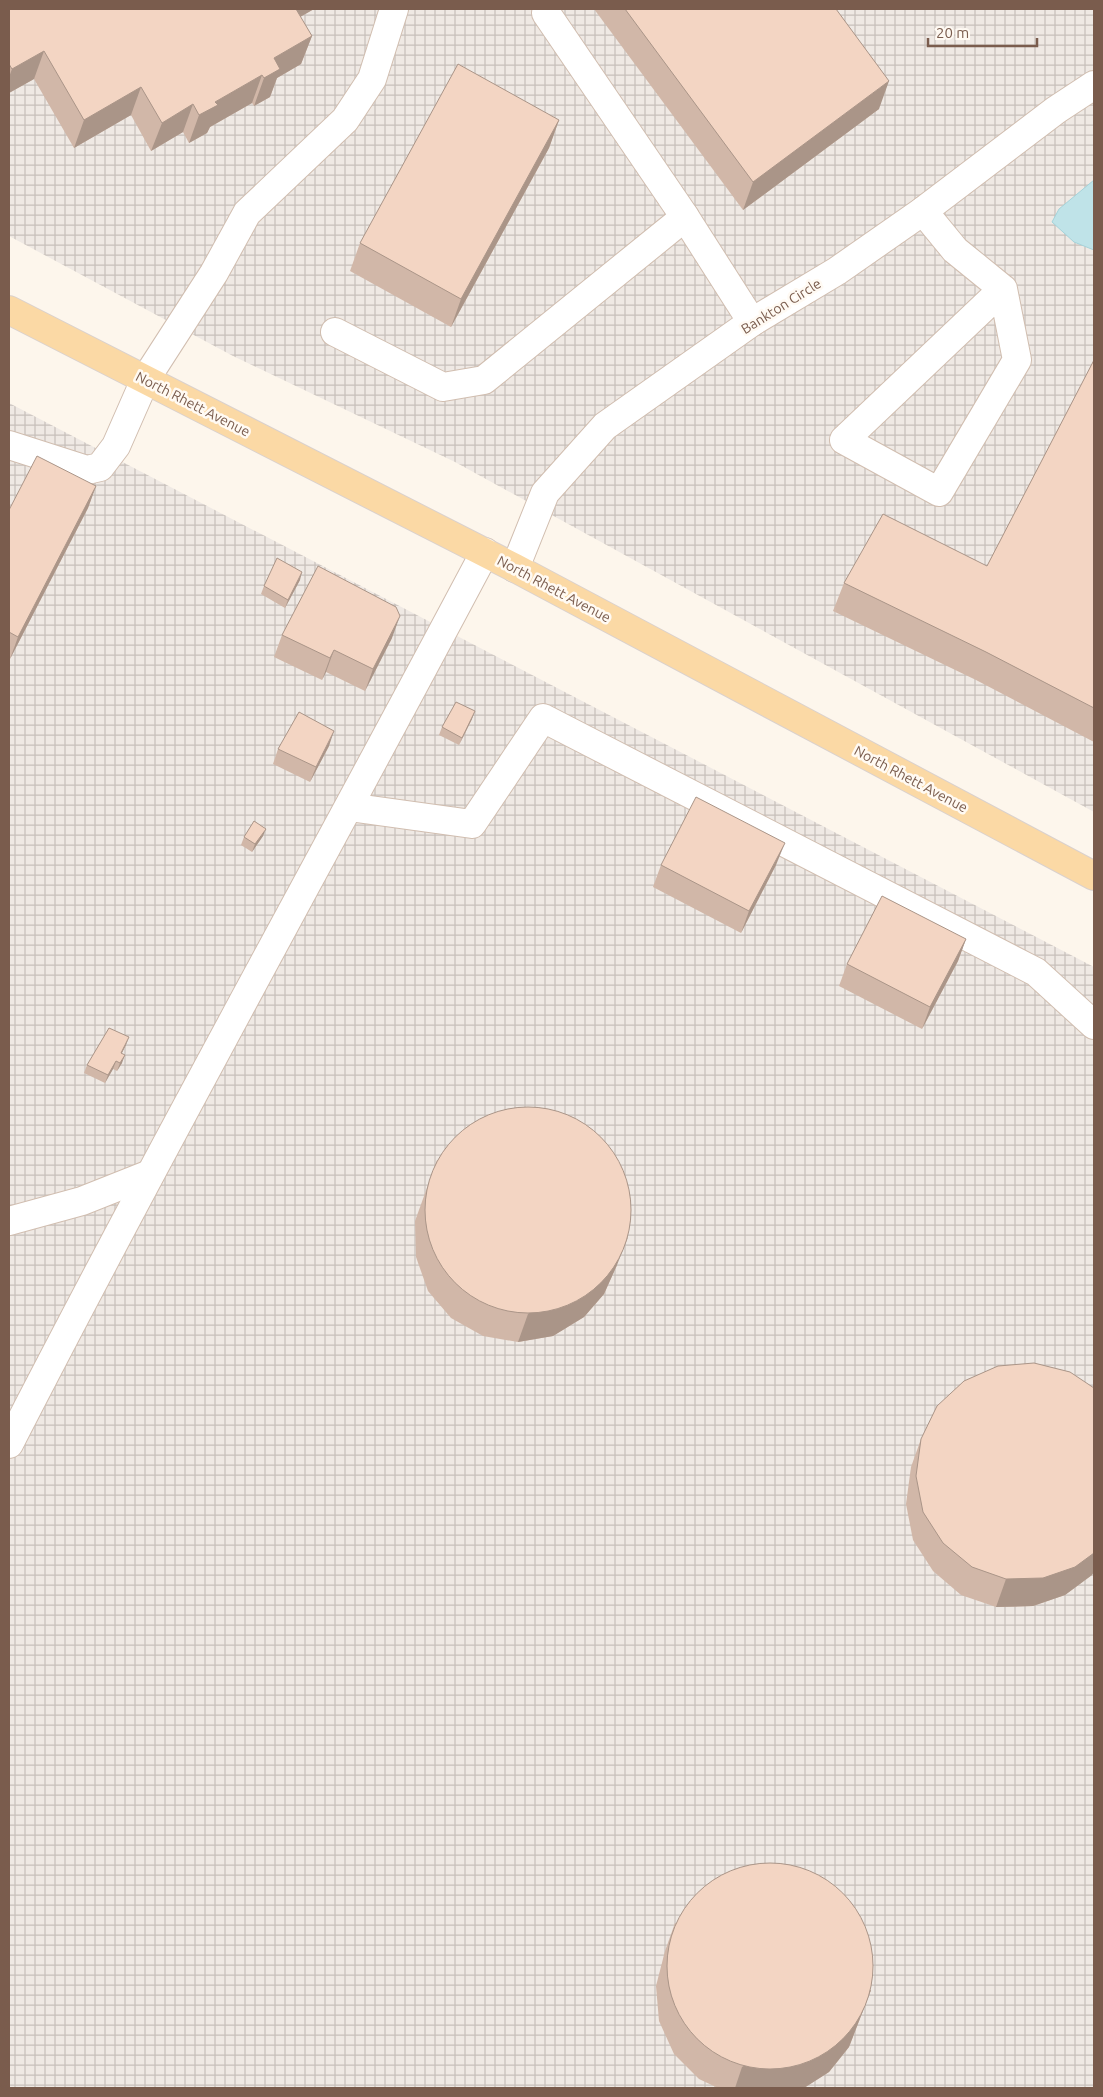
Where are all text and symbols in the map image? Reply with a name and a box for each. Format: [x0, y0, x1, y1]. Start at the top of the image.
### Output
scale bar [928, 15, 1037, 47]
text: 20 m [936, 24, 969, 41]
street label: Bankton Circle [738, 275, 824, 337]
street label: North Rhett Avenue [133, 368, 253, 440]
street label: North Rhett Avenue [495, 552, 613, 626]
street label: North Rhett Avenue [852, 742, 970, 816]

